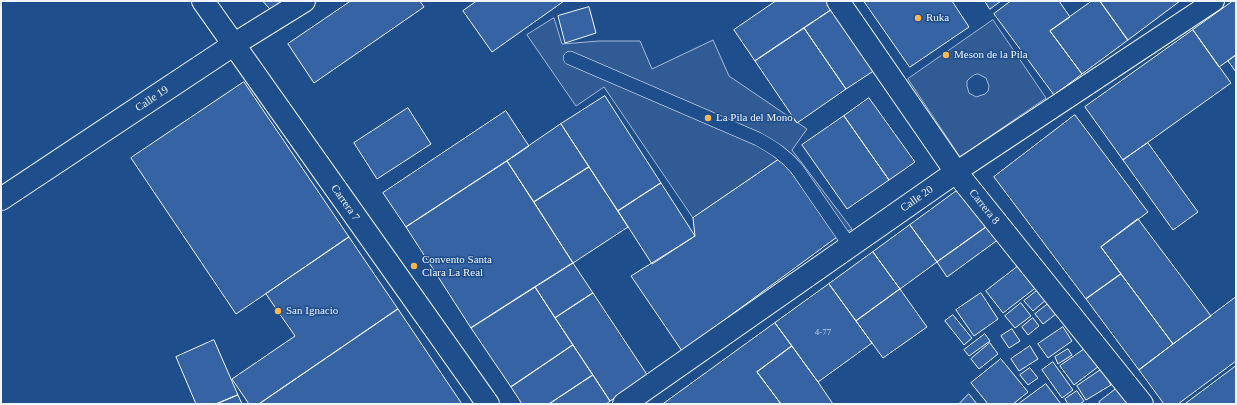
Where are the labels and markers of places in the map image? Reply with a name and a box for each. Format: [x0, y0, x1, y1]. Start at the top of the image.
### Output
place label: Ruka [926, 11, 949, 25]
marker: Ruka [913, 13, 923, 23]
place label: Meson de la Pila [954, 48, 1028, 62]
marker: Meson de la Pila [941, 50, 951, 60]
place label: La Pila del Mono [716, 111, 793, 125]
marker: La Pila del Mono [703, 113, 713, 123]
place label: Convento Santa Clara La Real [422, 253, 492, 279]
marker: Convento Santa Clara La Real [409, 261, 419, 271]
place label: San Ignacio [286, 304, 338, 318]
marker: San Ignacio [273, 306, 283, 316]

